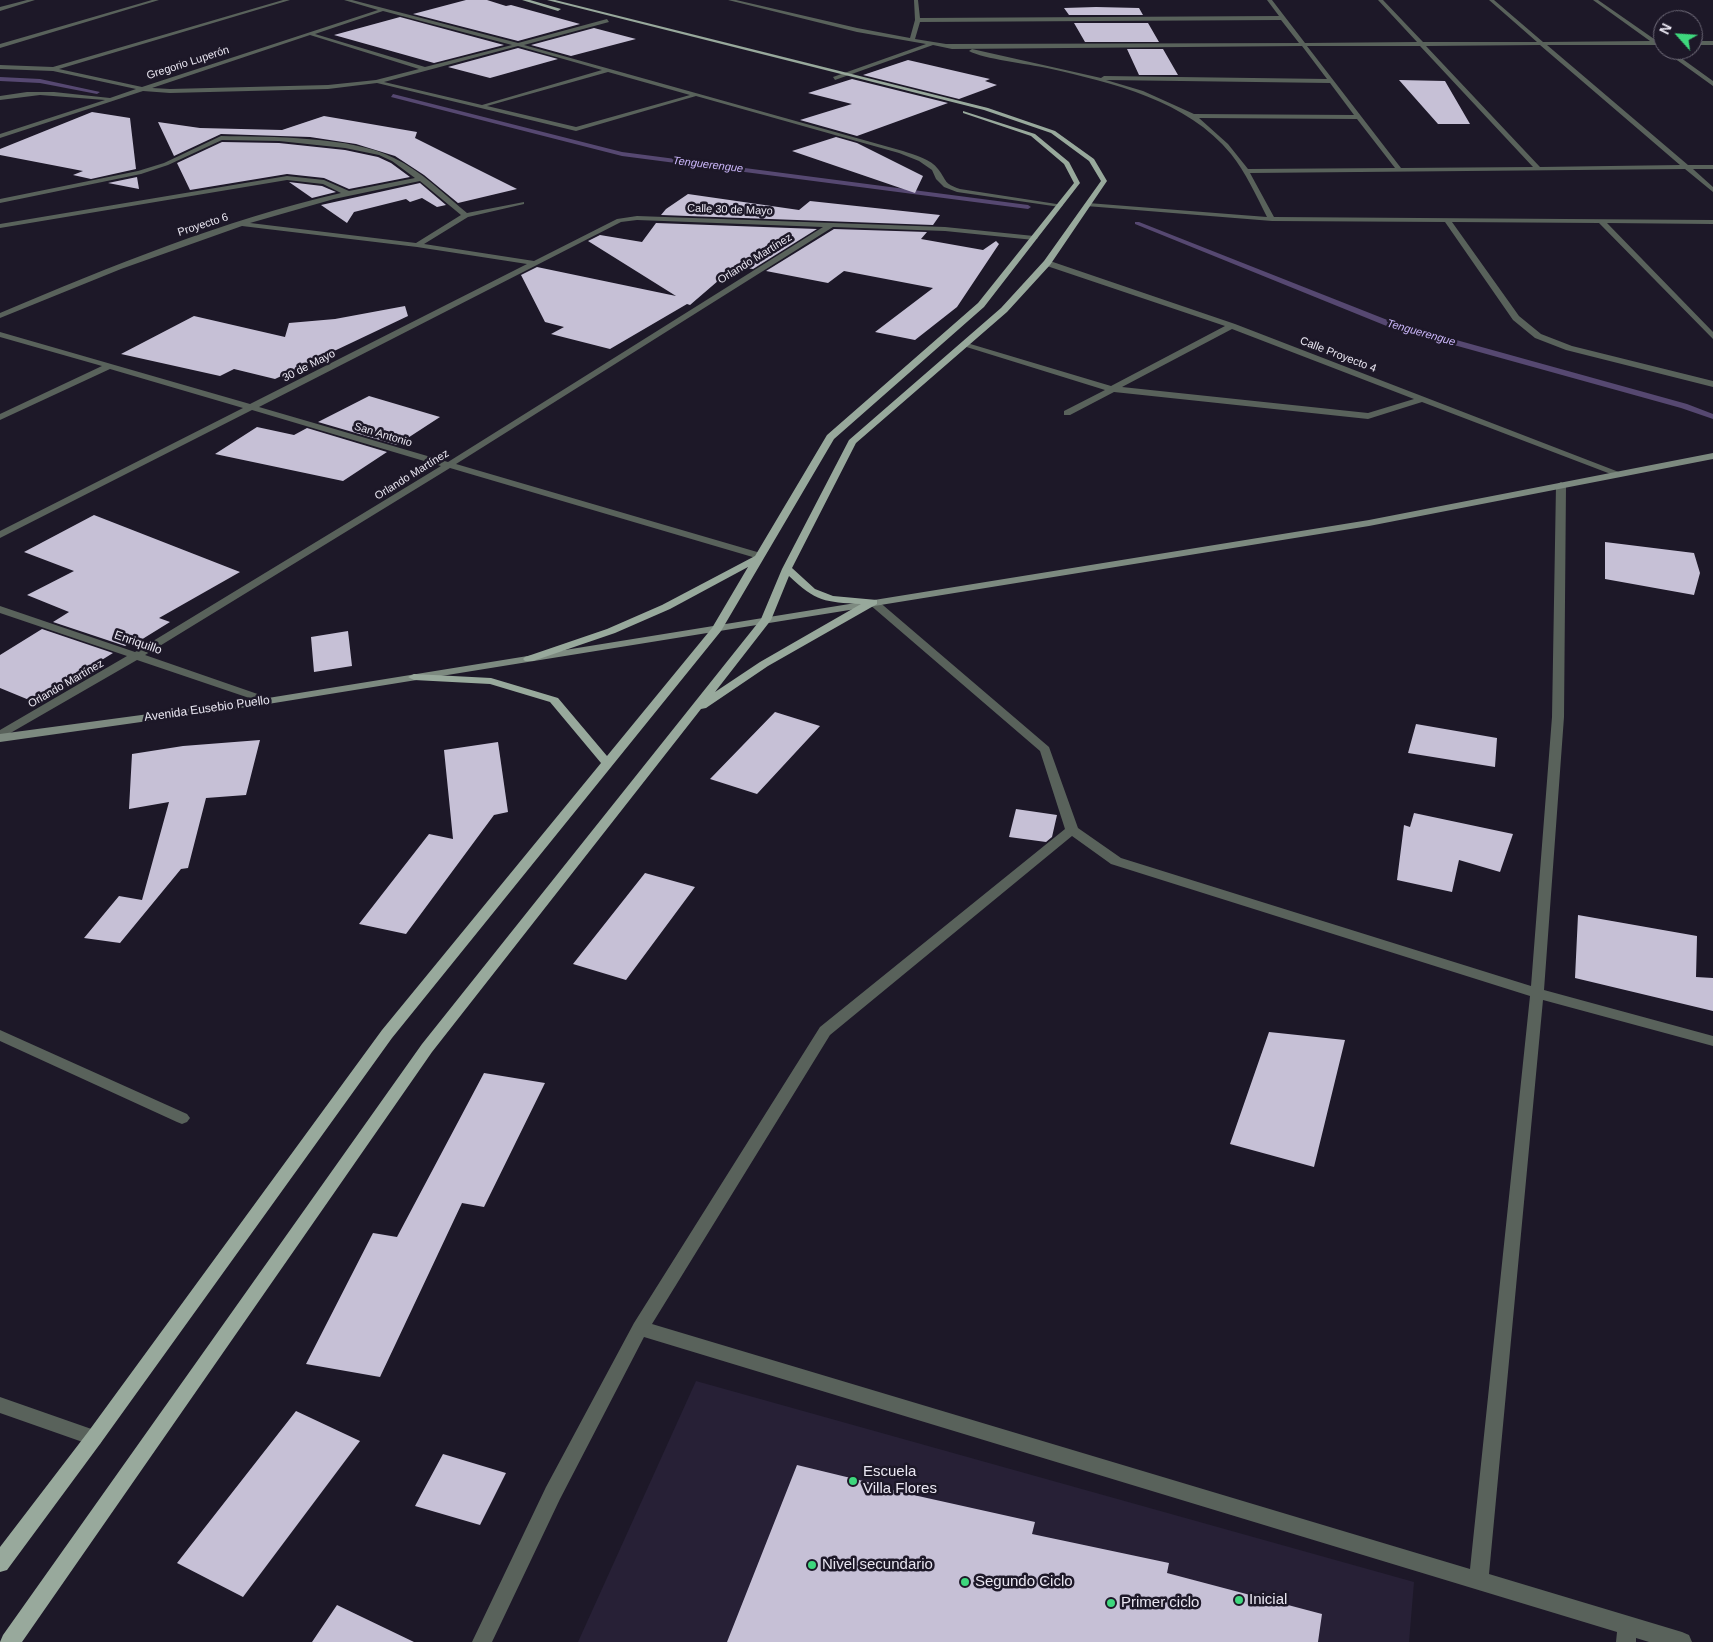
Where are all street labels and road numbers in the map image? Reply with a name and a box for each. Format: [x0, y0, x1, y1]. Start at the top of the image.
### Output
street label: Gregorio Luperón [145, 43, 231, 83]
street label: Calle 30 de Mayo [687, 202, 773, 218]
street label: Proyecto 6 [176, 211, 230, 239]
street label: Orlando Martínez [715, 231, 795, 287]
street label: Calle Proyecto 4 [1298, 334, 1378, 376]
street label: 30 de Mayo [280, 347, 338, 385]
street label: San Antonio [352, 420, 414, 450]
street label: Orlando Martínez [372, 447, 452, 503]
street label: Enriquillo [112, 628, 164, 658]
street label: Orlando Martínez [26, 657, 106, 711]
street label: Avenida Eusebio Puello [143, 693, 271, 725]

